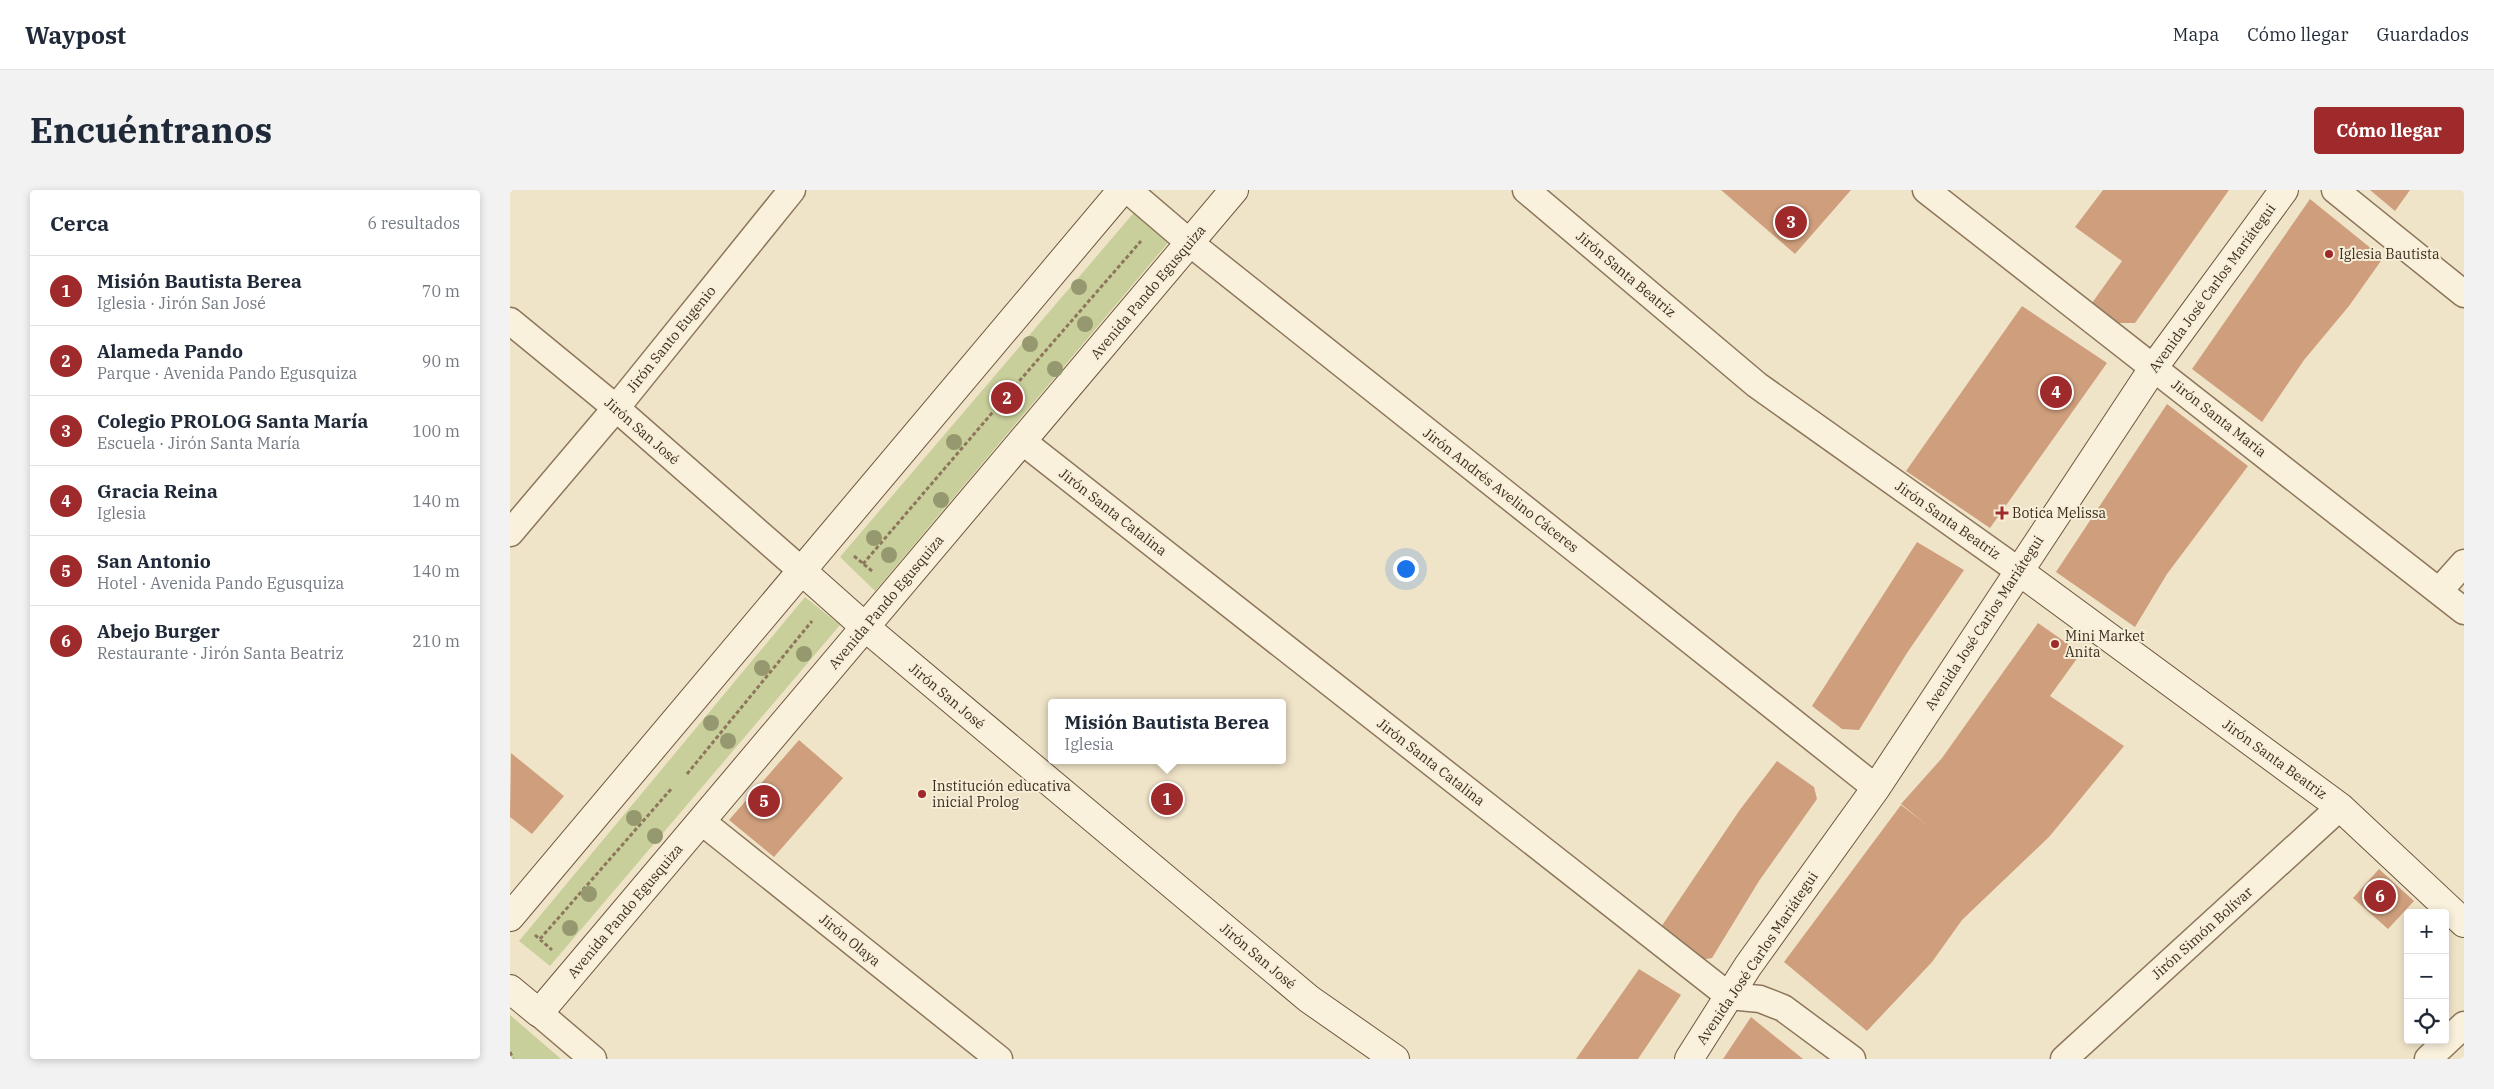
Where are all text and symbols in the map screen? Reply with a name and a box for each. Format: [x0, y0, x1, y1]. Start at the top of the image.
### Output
text: Waypost [25, 19, 126, 51]
text: Mapa [2173, 23, 2219, 46]
text: Cómo llegar [2247, 23, 2348, 46]
text: Guardados [2376, 23, 2469, 46]
text: Encuéntranos [30, 107, 272, 153]
button: Cómo llegar [2314, 107, 2464, 154]
street label: Avenida José Carlos Mariátegui [2145, 200, 2279, 376]
pin: 3 [1775, 203, 1807, 241]
text: Cerca [50, 209, 109, 237]
text: 6 resultados [368, 213, 460, 233]
street label: Avenida Pando Egusquiza [1087, 221, 1210, 363]
street label: Jirón Santa Beatriz [1572, 227, 1680, 321]
place label: Iglesia Bautista [2339, 245, 2440, 263]
marker: Iglesia Bautista [2323, 248, 2335, 260]
text: Misión Bautista Berea [97, 269, 302, 293]
text: 1 [61, 281, 71, 301]
text: 70 m [422, 281, 460, 301]
street label: Jirón Santo Eugenio [622, 282, 720, 396]
text: Iglesia · Jirón San José [97, 293, 266, 313]
text: Alameda Pando [97, 339, 243, 363]
text: 2 [61, 351, 71, 371]
text: 90 m [422, 351, 460, 371]
text: Parque · Avenida Pando Egusquiza [97, 363, 357, 383]
pin: 4 [2040, 373, 2072, 411]
street label: Jirón Santa María [2168, 375, 2270, 461]
pin: 2 [991, 379, 1023, 417]
street label: Jirón San José [601, 393, 683, 469]
text: Colegio PROLOG Santa María [97, 409, 368, 433]
text: 3 [61, 421, 71, 441]
text: 100 m [412, 421, 460, 441]
street label: Jirón Andrés Avelino Cáceres [1420, 424, 1582, 556]
text: Escuela · Jirón Santa María [97, 433, 300, 453]
street label: Jirón Santa Catalina [1055, 464, 1171, 560]
street label: Jirón Santa Beatriz [1892, 477, 2004, 563]
text: Gracia Reina [97, 479, 218, 503]
text: 4 [61, 491, 71, 511]
text: 140 m [412, 491, 460, 511]
text: Iglesia [97, 503, 146, 523]
place label: Botica Melissa [2012, 504, 2107, 522]
marker: Botica Melissa [1996, 507, 2008, 519]
street label: Avenida Pando Egusquiza [825, 531, 948, 673]
street label: Avenida José Carlos Mariátegui [1921, 532, 2047, 714]
text: San Antonio [97, 549, 211, 573]
your location [1393, 556, 1419, 582]
text: 5 [61, 561, 71, 581]
text: 140 m [412, 561, 460, 581]
text: Hotel · Avenida Pando Egusquiza [97, 573, 344, 593]
text: Abejo Burger [97, 619, 220, 643]
place label: Mini Market Anita [2065, 627, 2145, 661]
text: 6 [61, 631, 71, 651]
text: 210 m [412, 631, 460, 651]
marker: Mini Market Anita [2049, 638, 2061, 650]
text: Restaurante · Jirón Santa Beatriz [97, 643, 344, 663]
street label: Jirón San José [905, 659, 989, 733]
popup [1048, 699, 1286, 764]
text: Misión Bautista Berea [1065, 710, 1269, 734]
street label: Jirón Santa Catalina [1373, 714, 1489, 810]
street label: Jirón Santa Beatriz [2219, 715, 2331, 803]
text: Iglesia [1065, 734, 1114, 754]
place label: Institución educativa inicial Prolog [932, 777, 1071, 811]
pin: 1 [1151, 780, 1183, 818]
pin: 5 [748, 782, 780, 820]
marker: Institución educativa inicial Prolog [916, 788, 928, 800]
street label: Avenida Pando Egusquiza [564, 840, 687, 982]
street label: Avenida José Carlos Mariátegui [1692, 868, 1822, 1048]
pin: 6 [2364, 877, 2396, 915]
street label: Jirón Simón Bolívar [2148, 882, 2257, 983]
map controls [2404, 909, 2449, 1044]
button: + [2404, 909, 2449, 954]
street label: Jirón Olaya [816, 910, 885, 970]
street label: Jirón San José [1216, 919, 1300, 993]
button: − [2404, 954, 2449, 999]
button: locate [2404, 999, 2449, 1044]

